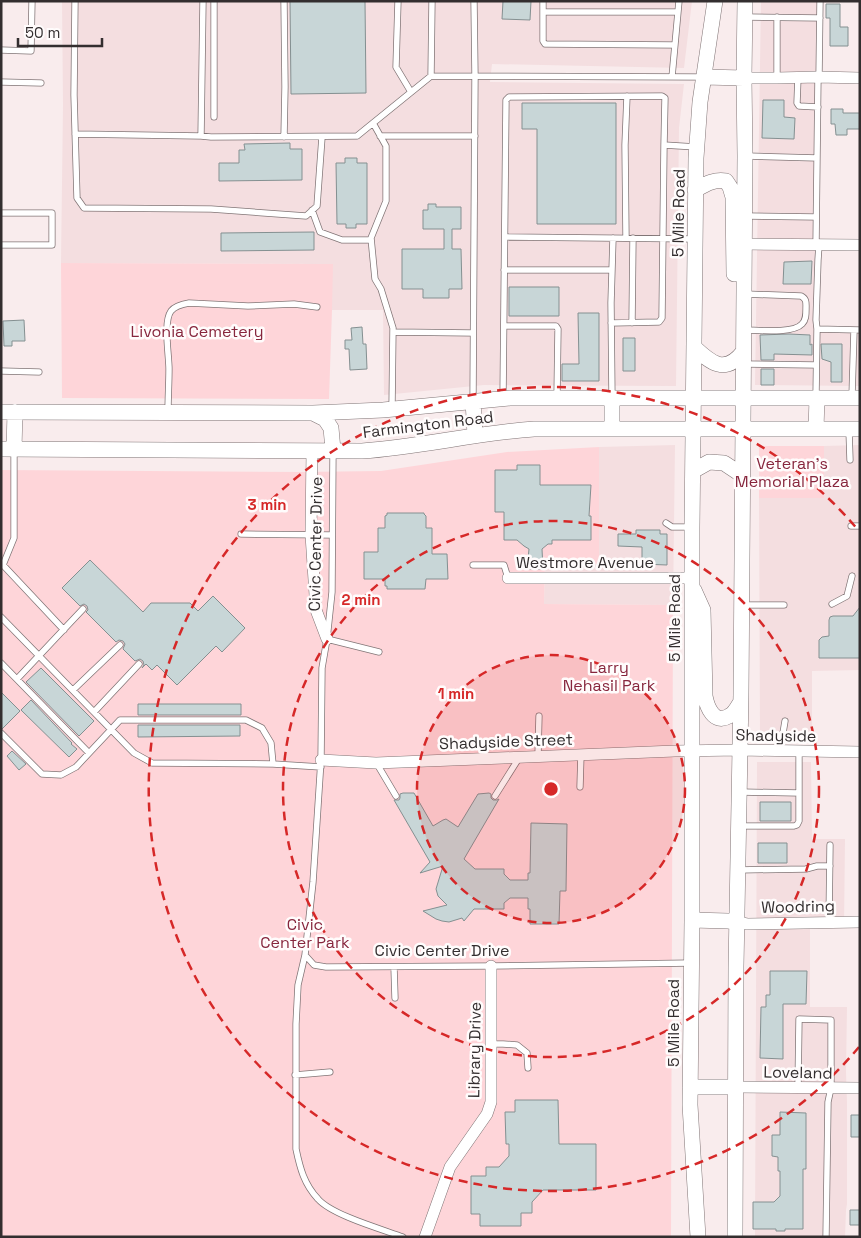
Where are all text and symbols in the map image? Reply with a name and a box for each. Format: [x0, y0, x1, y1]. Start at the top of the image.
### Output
scale bar [18, 15, 101, 47]
text: 50 m [25, 23, 60, 42]
street label: 5 Mile Road [667, 169, 690, 257]
park label: Livonia Cemetery [131, 321, 263, 342]
street label: Farmington Road [361, 406, 495, 443]
park label: Veteran's Memorial Plaza [735, 453, 849, 492]
street label: Civic Center Drive [304, 476, 327, 612]
text: 3 min [248, 495, 286, 514]
street label: Westmore Avenue [516, 552, 654, 573]
street label: 5 Mile Road [664, 574, 685, 662]
text: 2 min [342, 590, 380, 609]
park label: Larry Nehasil Park [563, 657, 656, 696]
text: 1 min [438, 684, 474, 703]
street label: Shadyside [735, 724, 817, 747]
street label: Shadyside Street [439, 729, 573, 754]
centre of rings [542, 780, 560, 798]
street label: Woodring [761, 895, 835, 918]
park label: Civic Center Park [260, 914, 350, 953]
street label: Civic Center Drive [375, 940, 509, 961]
street label: 5 Mile Road [663, 979, 684, 1067]
street label: Library Drive [463, 1002, 486, 1098]
street label: Loveland [763, 1061, 833, 1084]

